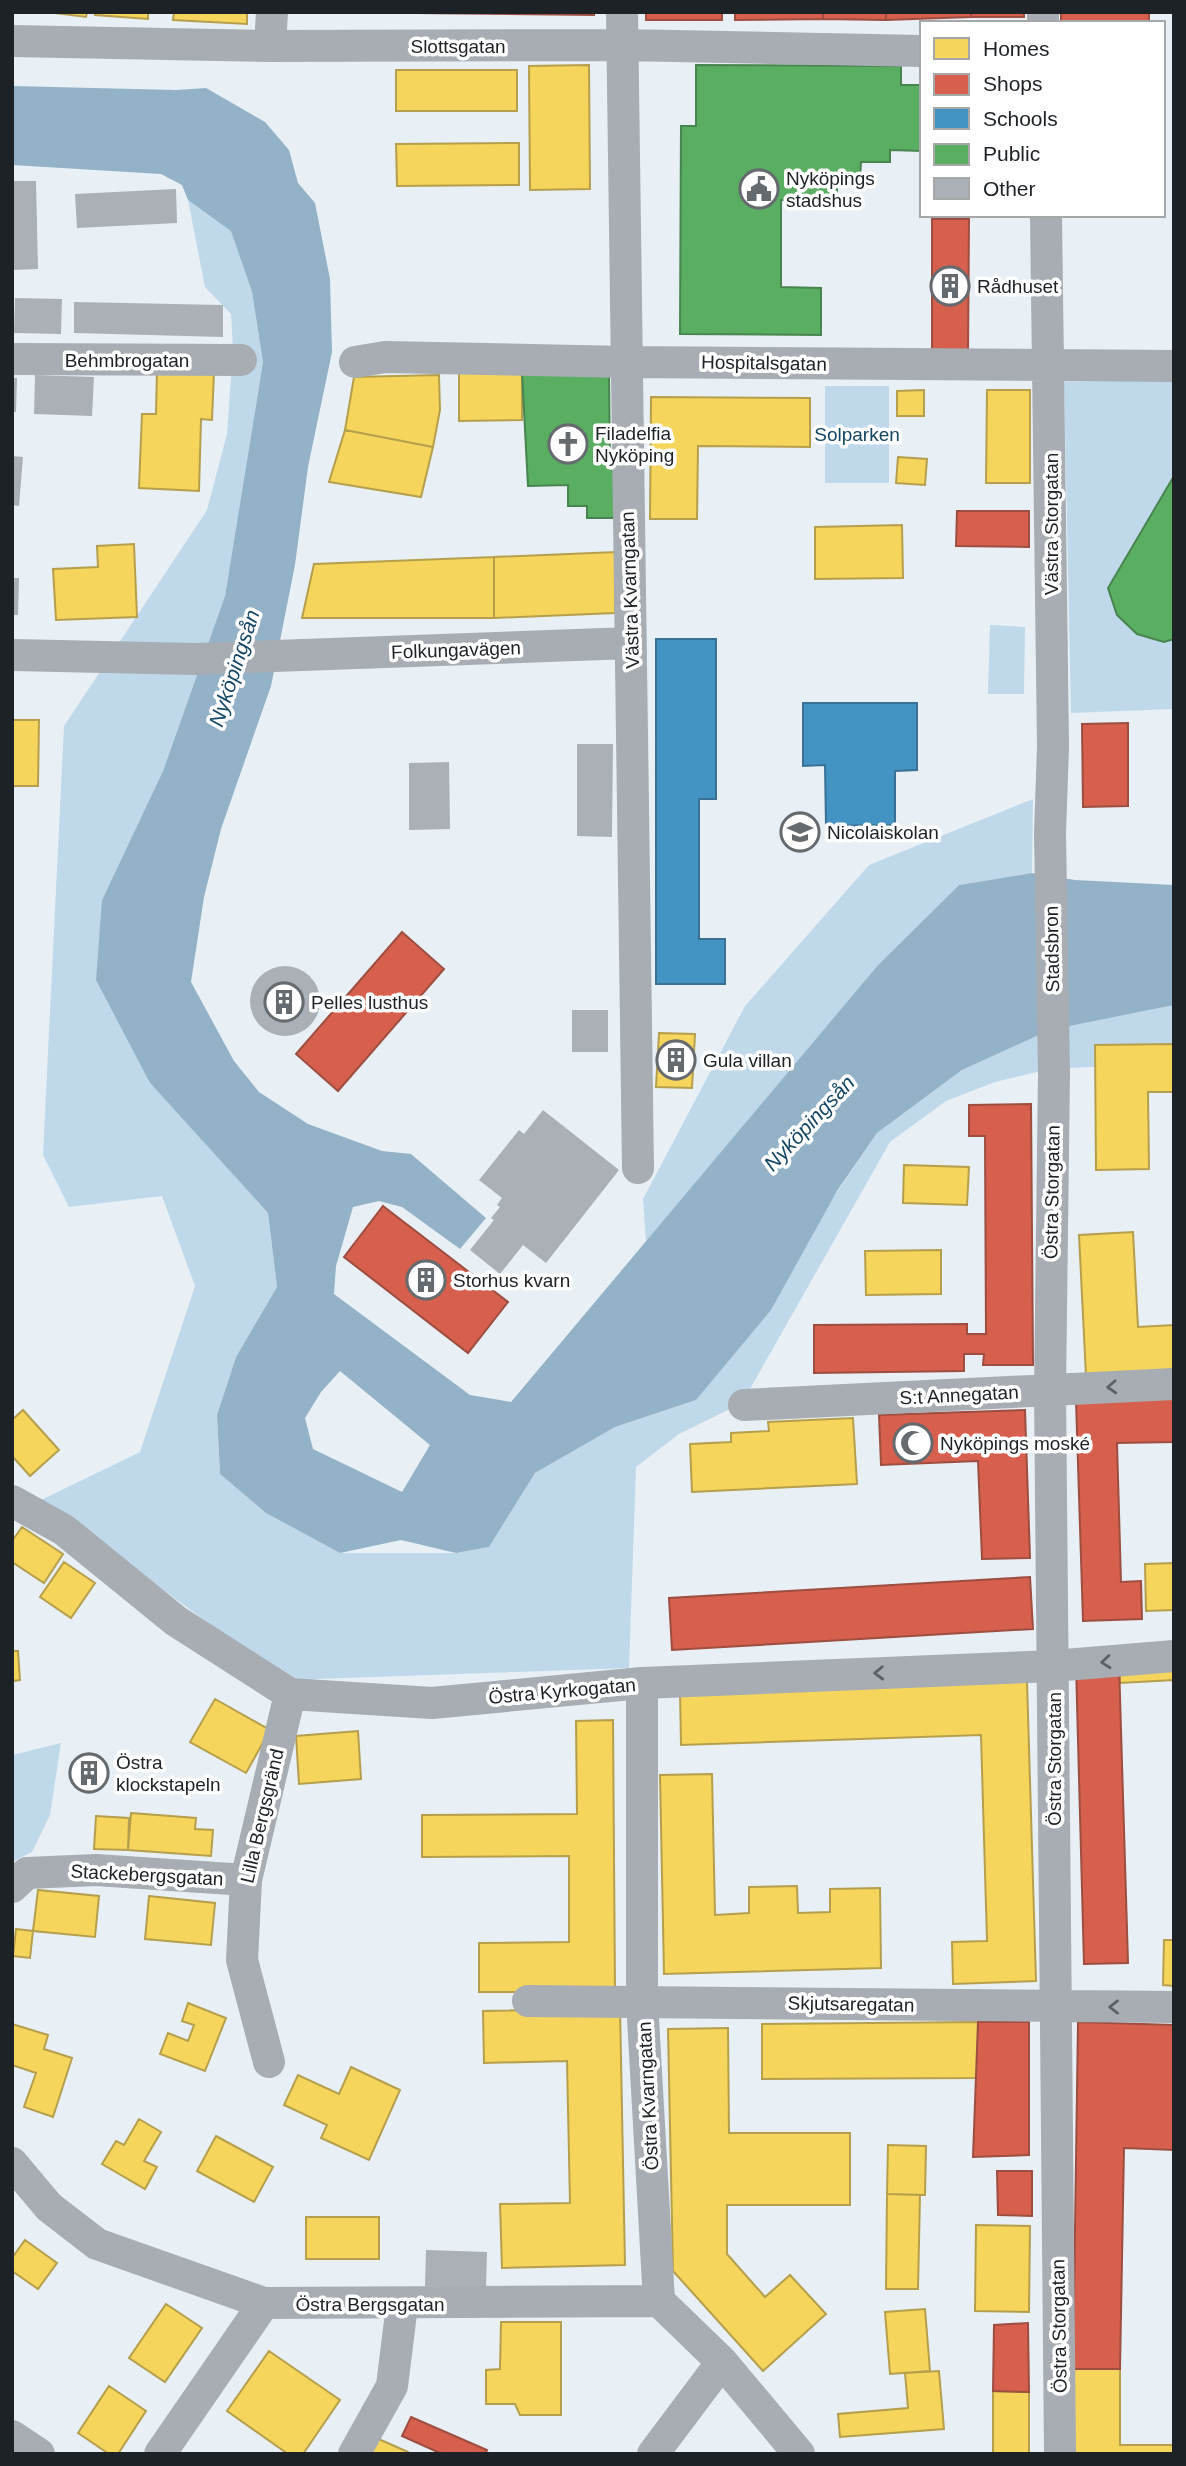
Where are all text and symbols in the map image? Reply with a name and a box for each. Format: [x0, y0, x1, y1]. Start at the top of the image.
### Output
legend [920, 21, 1165, 217]
street label: Slottsgatan [410, 36, 506, 57]
text: Homes [983, 37, 1050, 60]
text: Shops [983, 72, 1043, 95]
text: Schools [983, 107, 1058, 130]
text: Public [983, 142, 1040, 165]
public building icon: Nyköpings stadshus [738, 168, 780, 210]
place label: Nyköpings stadshus [786, 168, 875, 211]
text: Other [983, 177, 1036, 200]
building icon: Rådhuset [929, 265, 971, 307]
place label: Rådhuset [977, 276, 1059, 297]
street label: Behmbrogatan [65, 350, 189, 371]
street label: Hospitalsgatan [701, 351, 827, 375]
church icon: Filadelfia Nyköping [547, 423, 589, 465]
place label: Filadelfia Nyköping [595, 423, 674, 466]
park label: Solparken [814, 424, 900, 445]
street label: Västra Storgatan [1041, 453, 1062, 595]
street label: Västra Kvarngatan [617, 511, 643, 669]
water label: Nyköpingsån [204, 607, 264, 729]
street label: Folkungavägen [391, 637, 521, 663]
school or university icon: Nicolaiskolan [779, 811, 821, 853]
place label: Nicolaiskolan [827, 822, 939, 843]
street label: Stadsbron [1041, 906, 1063, 992]
building icon: Pelles lusthus [263, 981, 305, 1023]
place label: Pelles lusthus [311, 992, 428, 1013]
building icon: Gula villan [655, 1039, 697, 1081]
place label: Gula villan [703, 1050, 792, 1071]
water label: Nyköpingsån [759, 1071, 859, 1175]
street label: Östra Storgatan [1040, 1125, 1064, 1259]
building icon: Storhus kvarn [405, 1259, 447, 1301]
place label: Storhus kvarn [453, 1270, 570, 1291]
one-way arrow [1106, 1379, 1117, 1394]
street label: S:t Annegatan [899, 1381, 1019, 1409]
mosque icon: Nyköpings moské [892, 1422, 934, 1464]
place label: Nyköpings moské [940, 1433, 1090, 1454]
one-way arrow [1100, 1654, 1111, 1669]
one-way arrow [873, 1666, 884, 1681]
street label: Östra Kyrkogatan [487, 1674, 637, 1708]
street label: Östra Storgatan [1044, 1692, 1065, 1826]
street label: Lilla Bergsgränd [236, 1747, 288, 1885]
building icon: Östra klockstapeln [68, 1752, 110, 1794]
place label: Östra klockstapeln [116, 1752, 221, 1795]
street label: Stackebergsgatan [70, 1861, 224, 1889]
street label: Skjutsaregatan [787, 1992, 915, 2016]
one-way arrow [1109, 1999, 1119, 2015]
street label: Östra Kvarngatan [634, 2021, 662, 2171]
street label: Östra Storgatan [1047, 2259, 1071, 2393]
street label: Östra Bergsgatan [296, 2294, 444, 2315]

